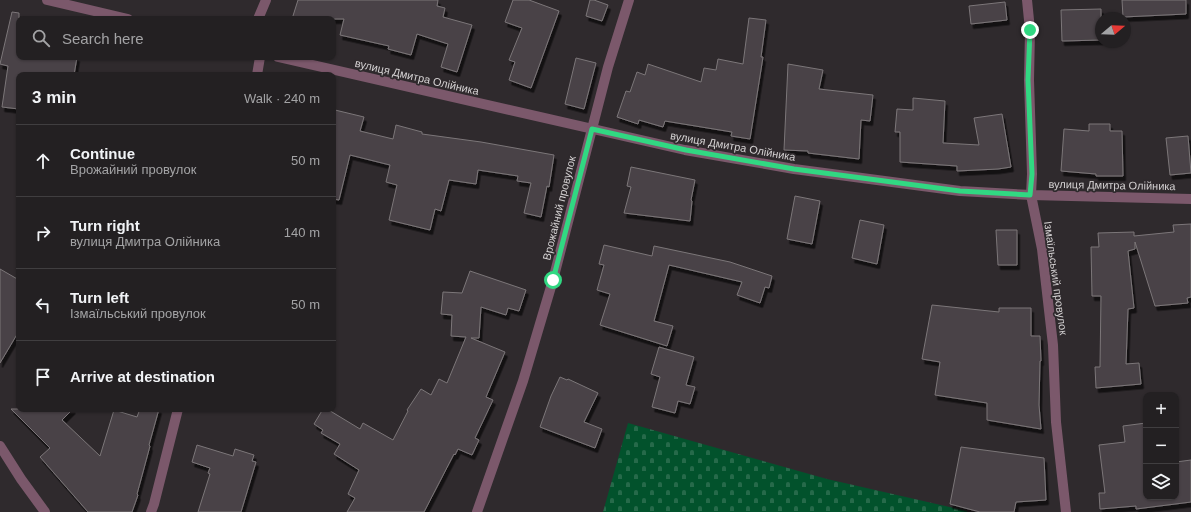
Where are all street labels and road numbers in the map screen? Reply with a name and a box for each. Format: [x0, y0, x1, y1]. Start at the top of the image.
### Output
street label: вулиця Дмитра Олійника [354, 57, 481, 97]
street label: вулиця Дмитра Олійника [669, 129, 797, 163]
street label: Врожайний провулок [540, 154, 578, 261]
street label: вулиця Дмитра Олійника [1048, 178, 1176, 192]
street label: Ізмаїльський провулок [1042, 220, 1070, 336]

